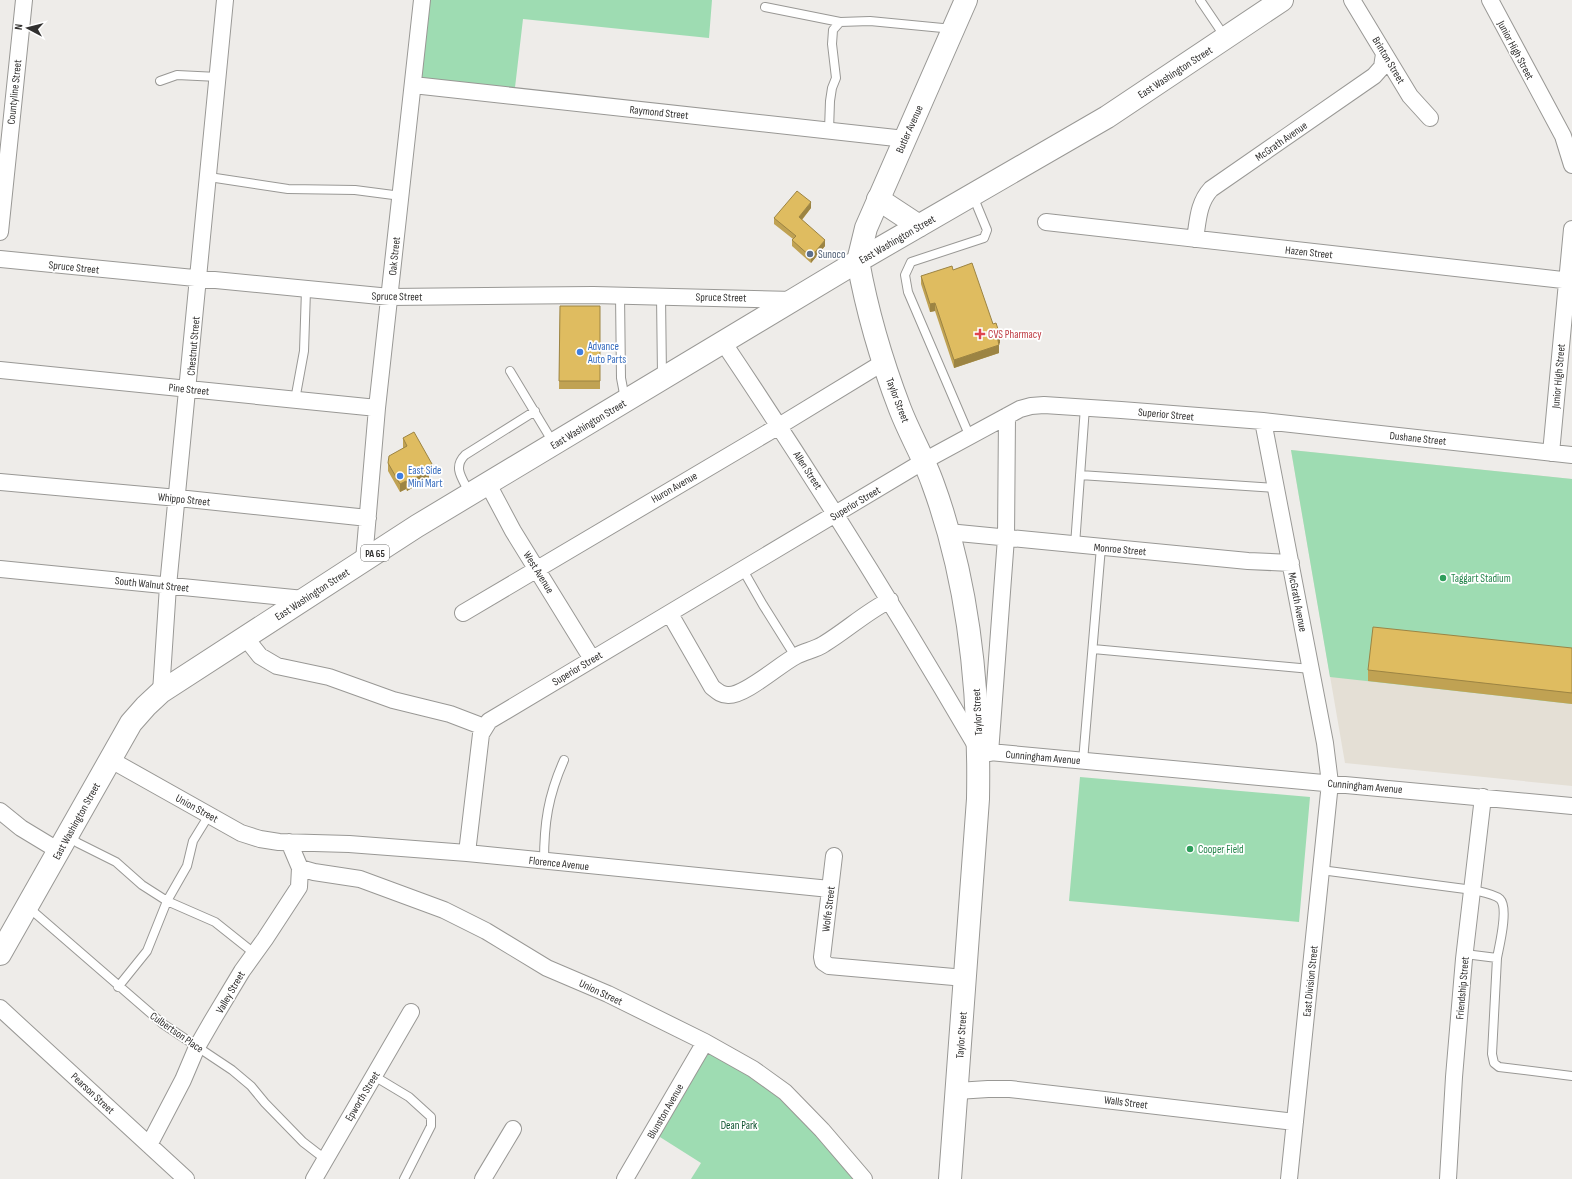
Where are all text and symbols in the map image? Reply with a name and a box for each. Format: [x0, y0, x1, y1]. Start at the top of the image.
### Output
north arrow [8, 8, 48, 48]
street label: Junior High Street [1494, 18, 1537, 82]
text: N [12, 23, 25, 31]
street label: Brinton Street [1370, 34, 1408, 87]
street label: East Washington Street [1136, 43, 1215, 101]
street label: Countyline Street [5, 58, 24, 125]
street label: Raymond Street [629, 103, 690, 122]
street label: Butler Avenue [893, 103, 926, 155]
street label: McGrath Avenue [1253, 119, 1310, 164]
street label: East Washington Street [857, 212, 938, 267]
street label: Oak Street [386, 235, 403, 276]
street label: Hazen Street [1285, 244, 1334, 262]
place label: Sunoco [818, 248, 846, 261]
marker: Sunoco [805, 249, 815, 259]
street label: Spruce Street [48, 258, 101, 277]
street label: Spruce Street [371, 290, 423, 303]
street label: Spruce Street [695, 291, 747, 304]
street label: Chestnut Street [184, 315, 203, 376]
place label: CVS Pharmacy [988, 328, 1042, 341]
marker: CVS Pharmacy [975, 329, 985, 339]
place label: Advance Auto Parts [587, 340, 626, 366]
street label: Junior High Street [1549, 343, 1568, 410]
marker: Advance Auto Parts [575, 347, 585, 357]
street label: Taylor Street [883, 376, 912, 425]
street label: Pine Street [168, 381, 211, 398]
street label: East Washington Street [548, 396, 629, 452]
street label: Superior Street [1137, 406, 1195, 423]
street label: Dushane Street [1389, 429, 1448, 448]
street label: Allen Street [790, 448, 825, 492]
place label: East Side Mini Mart [408, 464, 443, 490]
street label: Huron Avenue [649, 469, 700, 506]
marker: East Side Mini Mart [395, 471, 405, 481]
street label: Superior Street [828, 483, 883, 523]
street label: Whippo Street [157, 490, 211, 509]
street label: Monroe Street [1093, 541, 1147, 558]
road number: PA 65 [361, 545, 389, 561]
street label: West Avenue [521, 549, 557, 596]
street label: East Washington Street [273, 565, 352, 623]
street label: McGrath Avenue [1285, 571, 1310, 633]
place label: Taggart Stadium [1451, 572, 1511, 585]
marker: Taggart Stadium [1438, 573, 1448, 583]
street label: South Walnut Street [114, 574, 190, 595]
street label: Superior Street [550, 648, 605, 688]
street label: Taylor Street [970, 688, 985, 736]
street label: Cunningham Avenue [1005, 748, 1081, 767]
street label: Cunningham Avenue [1327, 777, 1403, 796]
street label: East Washington Street [50, 780, 103, 862]
street label: Union Street [173, 791, 221, 826]
place label: Cooper Field [1198, 843, 1244, 856]
marker: Cooper Field [1185, 844, 1195, 854]
street label: Florence Avenue [528, 854, 590, 873]
street label: Wolfe Street [819, 885, 838, 933]
street label: East Division Street [1300, 944, 1321, 1017]
street label: Friendship Street [1453, 955, 1472, 1020]
street label: Valley Street [213, 968, 248, 1016]
street label: Union Street [577, 977, 625, 1008]
street label: Culbertson Place [148, 1009, 206, 1056]
street label: Taylor Street [953, 1011, 970, 1059]
street label: Epworth Street [342, 1068, 383, 1124]
street label: Pearson Street [68, 1070, 117, 1117]
street label: Blunston Avenue [644, 1081, 686, 1141]
street label: Walls Street [1103, 1093, 1149, 1112]
park label: Dean Park [721, 1119, 758, 1132]

